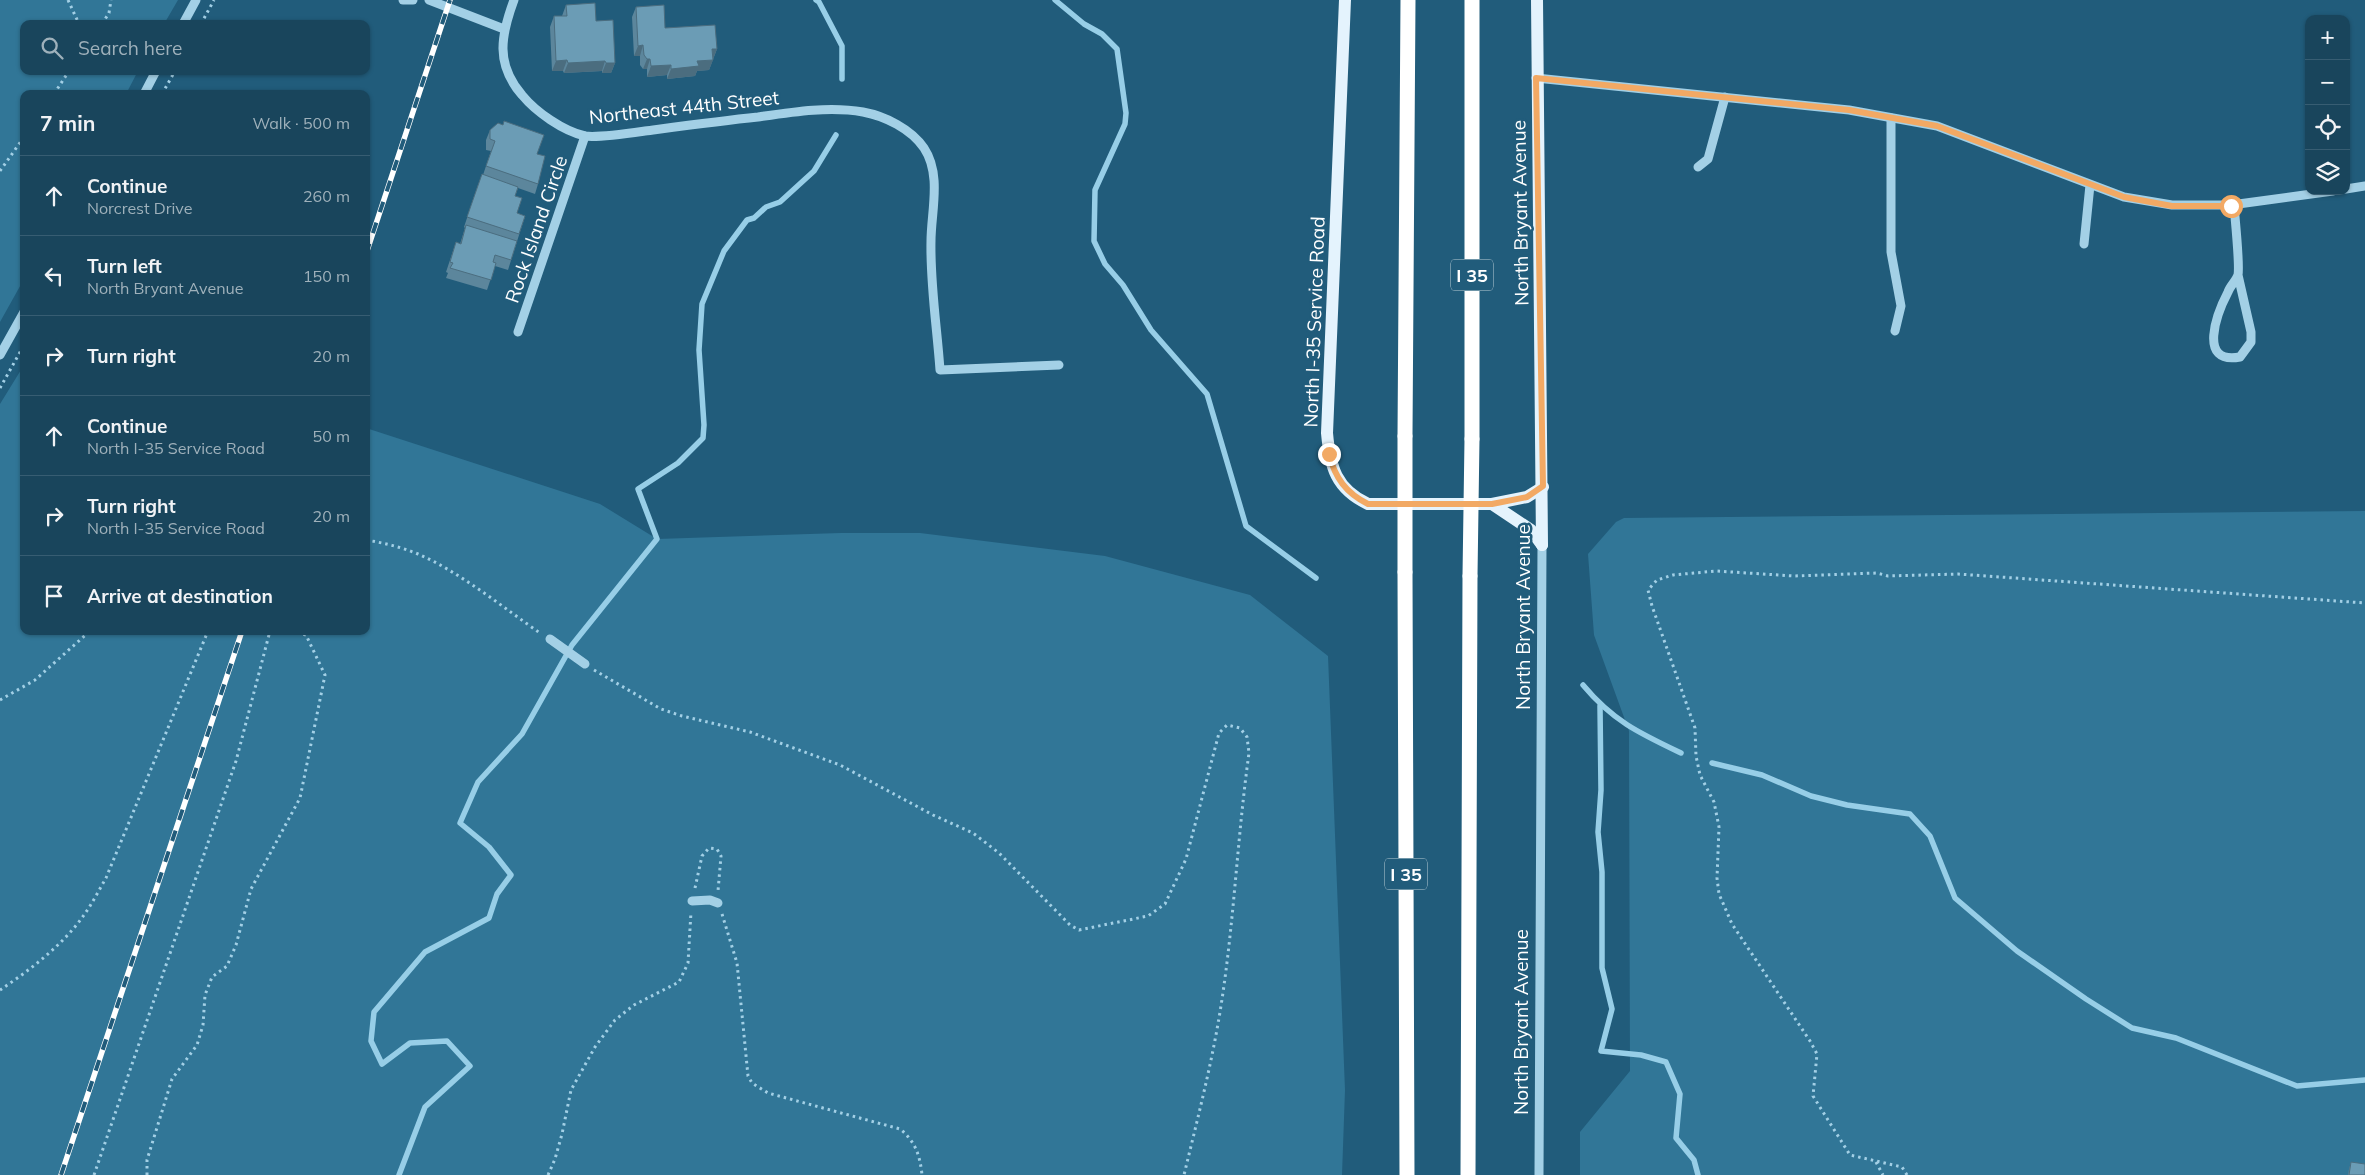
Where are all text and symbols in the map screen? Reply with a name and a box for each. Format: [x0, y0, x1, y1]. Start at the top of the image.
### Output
map controls [2305, 15, 2350, 195]
button: + [2305, 15, 2350, 60]
search box [20, 20, 370, 75]
icon: search [38, 34, 66, 62]
text: Search here [78, 36, 182, 60]
button: − [2305, 60, 2350, 105]
street label: Northeast 44th Street [588, 85, 781, 129]
button: locate [2305, 105, 2350, 150]
text: 7 min [40, 110, 95, 136]
text: Walk · 500 m [252, 113, 350, 133]
street label: North Bryant Avenue [1506, 120, 1534, 306]
button: layers [2305, 150, 2350, 195]
street label: Rock Island Circle [500, 152, 572, 306]
text: Continue [87, 174, 167, 198]
icon: ahead [40, 182, 68, 210]
text: 260 m [303, 186, 350, 206]
route start [2220, 195, 2243, 218]
text: Norcrest Drive [87, 198, 192, 218]
street label: North I-35 Service Road [1298, 216, 1330, 428]
text: Turn left [87, 254, 162, 278]
road number: I 35 [1451, 260, 1493, 290]
icon: left [40, 262, 68, 290]
text: 150 m [303, 266, 350, 286]
text: North Bryant Avenue [87, 278, 243, 298]
icon: right [40, 342, 68, 370]
text: Turn right [87, 344, 176, 368]
text: 20 m [313, 346, 350, 366]
text: Continue [87, 414, 167, 438]
icon: ahead [40, 422, 68, 450]
text: 50 m [313, 426, 350, 446]
text: North I-35 Service Road [87, 438, 265, 458]
route end [1318, 443, 1341, 466]
text: Turn right [87, 494, 176, 518]
icon: right [40, 502, 68, 530]
text: 20 m [313, 506, 350, 526]
text: North I-35 Service Road [87, 518, 265, 538]
street label: North Bryant Avenue [1511, 524, 1535, 710]
icon: arrive [40, 582, 68, 610]
text: Arrive at destination [87, 584, 273, 608]
road number: I 35 [1385, 859, 1427, 890]
street label: North Bryant Avenue [1509, 929, 1533, 1115]

